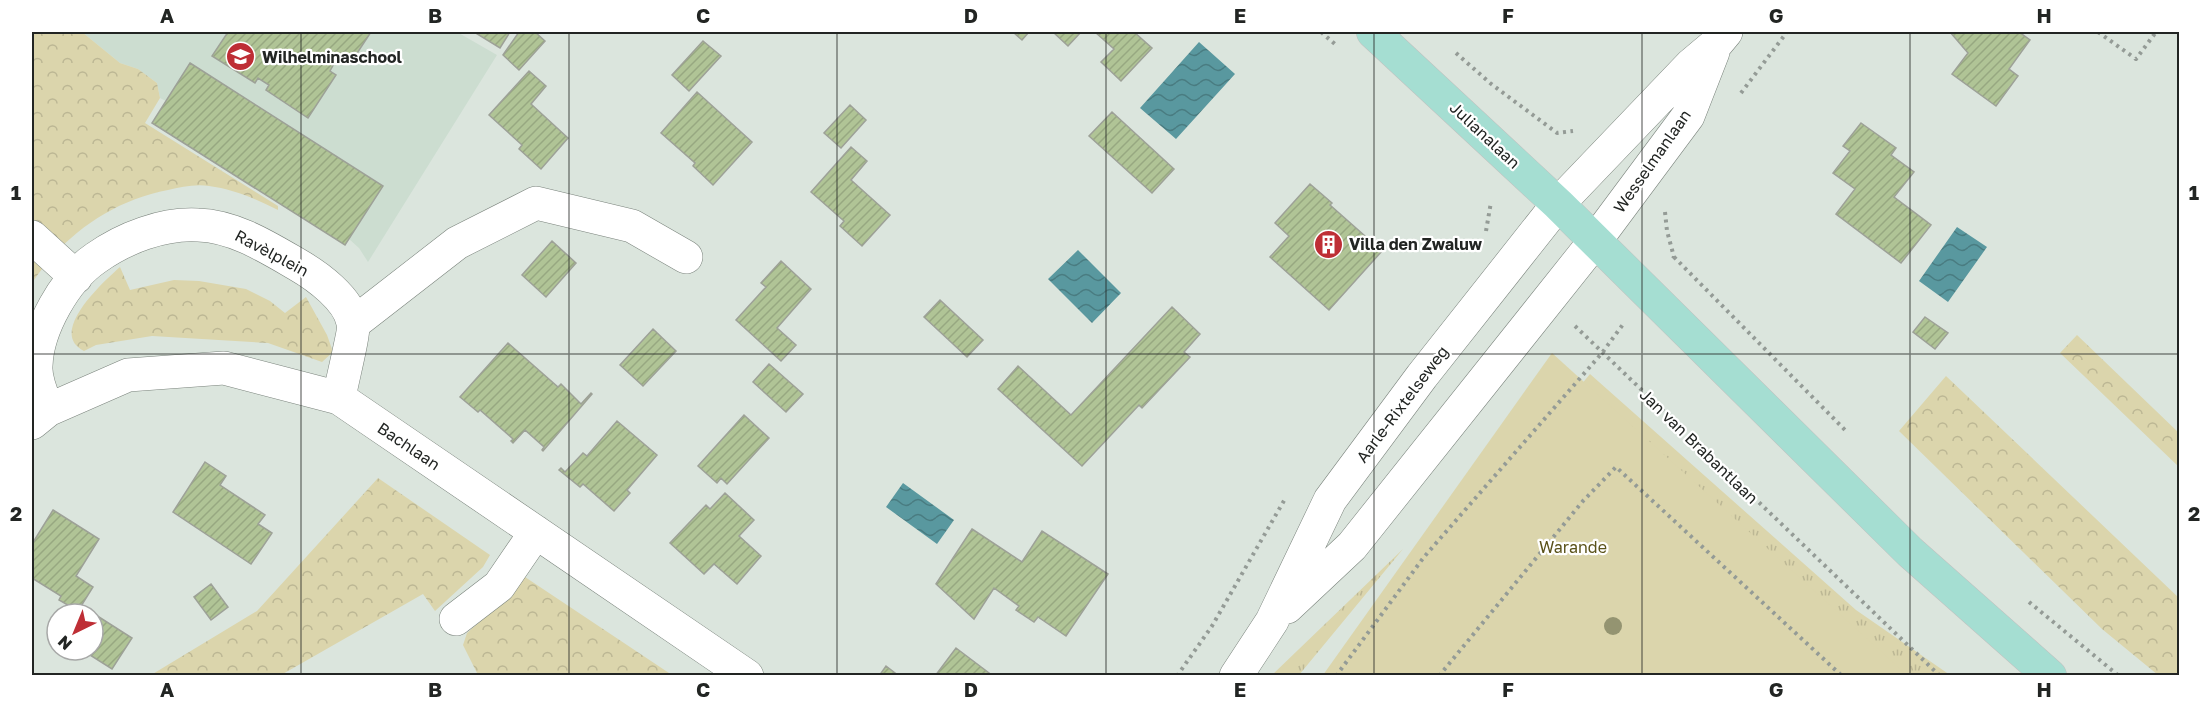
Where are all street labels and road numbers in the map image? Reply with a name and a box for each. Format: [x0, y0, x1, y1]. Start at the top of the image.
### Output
street label: Julianalaan [1446, 97, 1524, 173]
street label: Wesselmanlaan [1609, 106, 1695, 216]
street label: Ravèlplein [232, 225, 312, 281]
street label: Aarle-Rixtelseweg [1352, 342, 1452, 466]
street label: Jan van Brabantlaan [1636, 384, 1762, 508]
street label: Bachlaan [374, 418, 444, 474]

